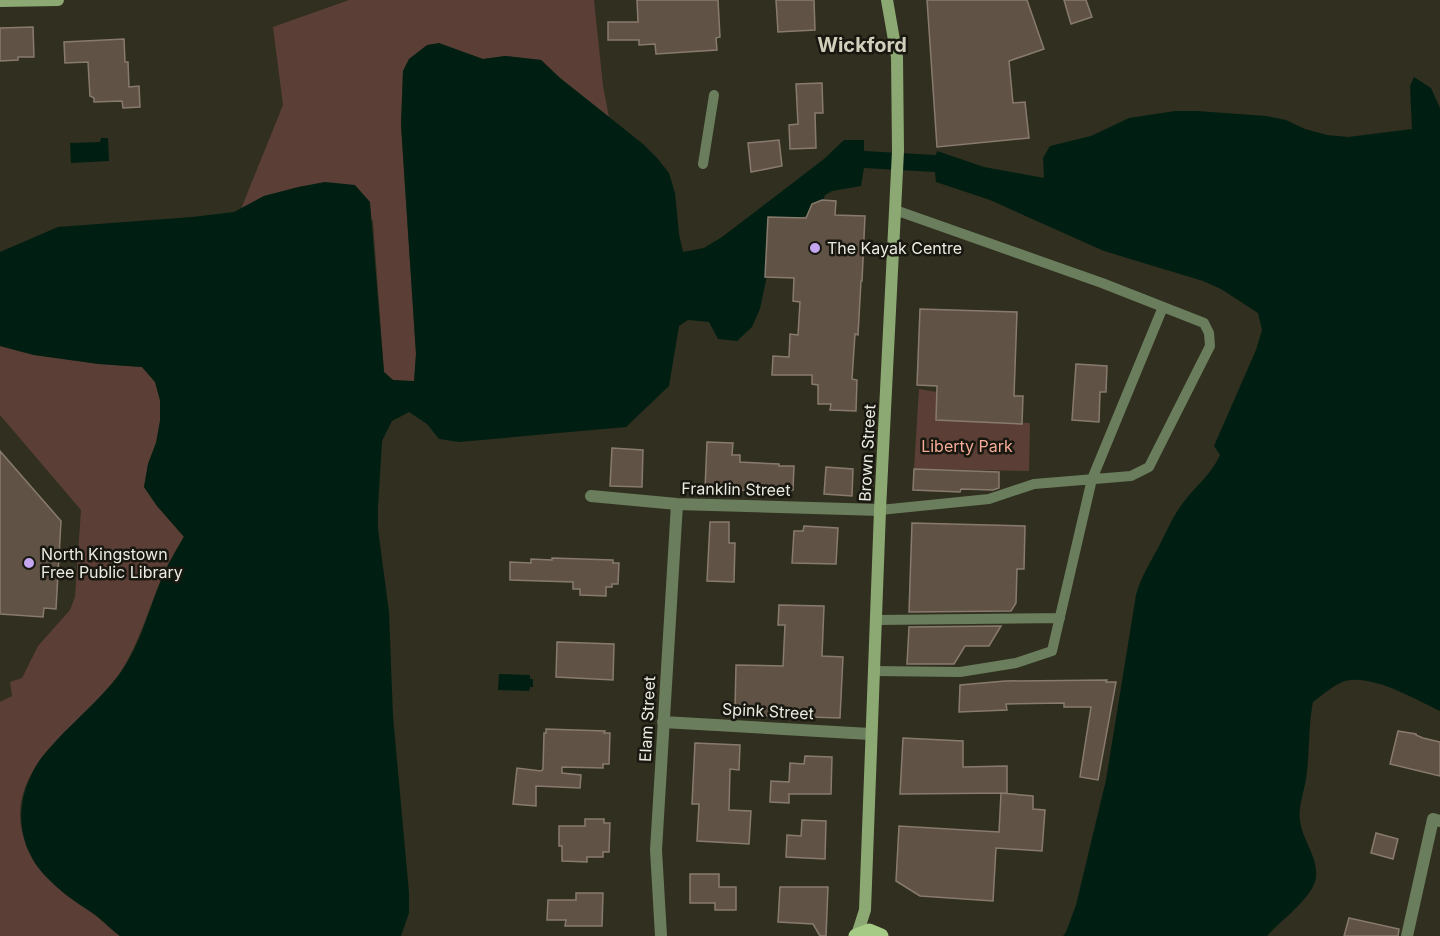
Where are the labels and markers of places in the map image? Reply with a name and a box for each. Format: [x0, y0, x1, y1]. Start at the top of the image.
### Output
place label: The Kayak Centre [827, 238, 962, 258]
marker: The Kayak Centre [808, 241, 822, 255]
place label: North Kingstown Free Public Library [41, 544, 183, 582]
marker: North Kingstown Free Public Library [22, 556, 36, 570]

